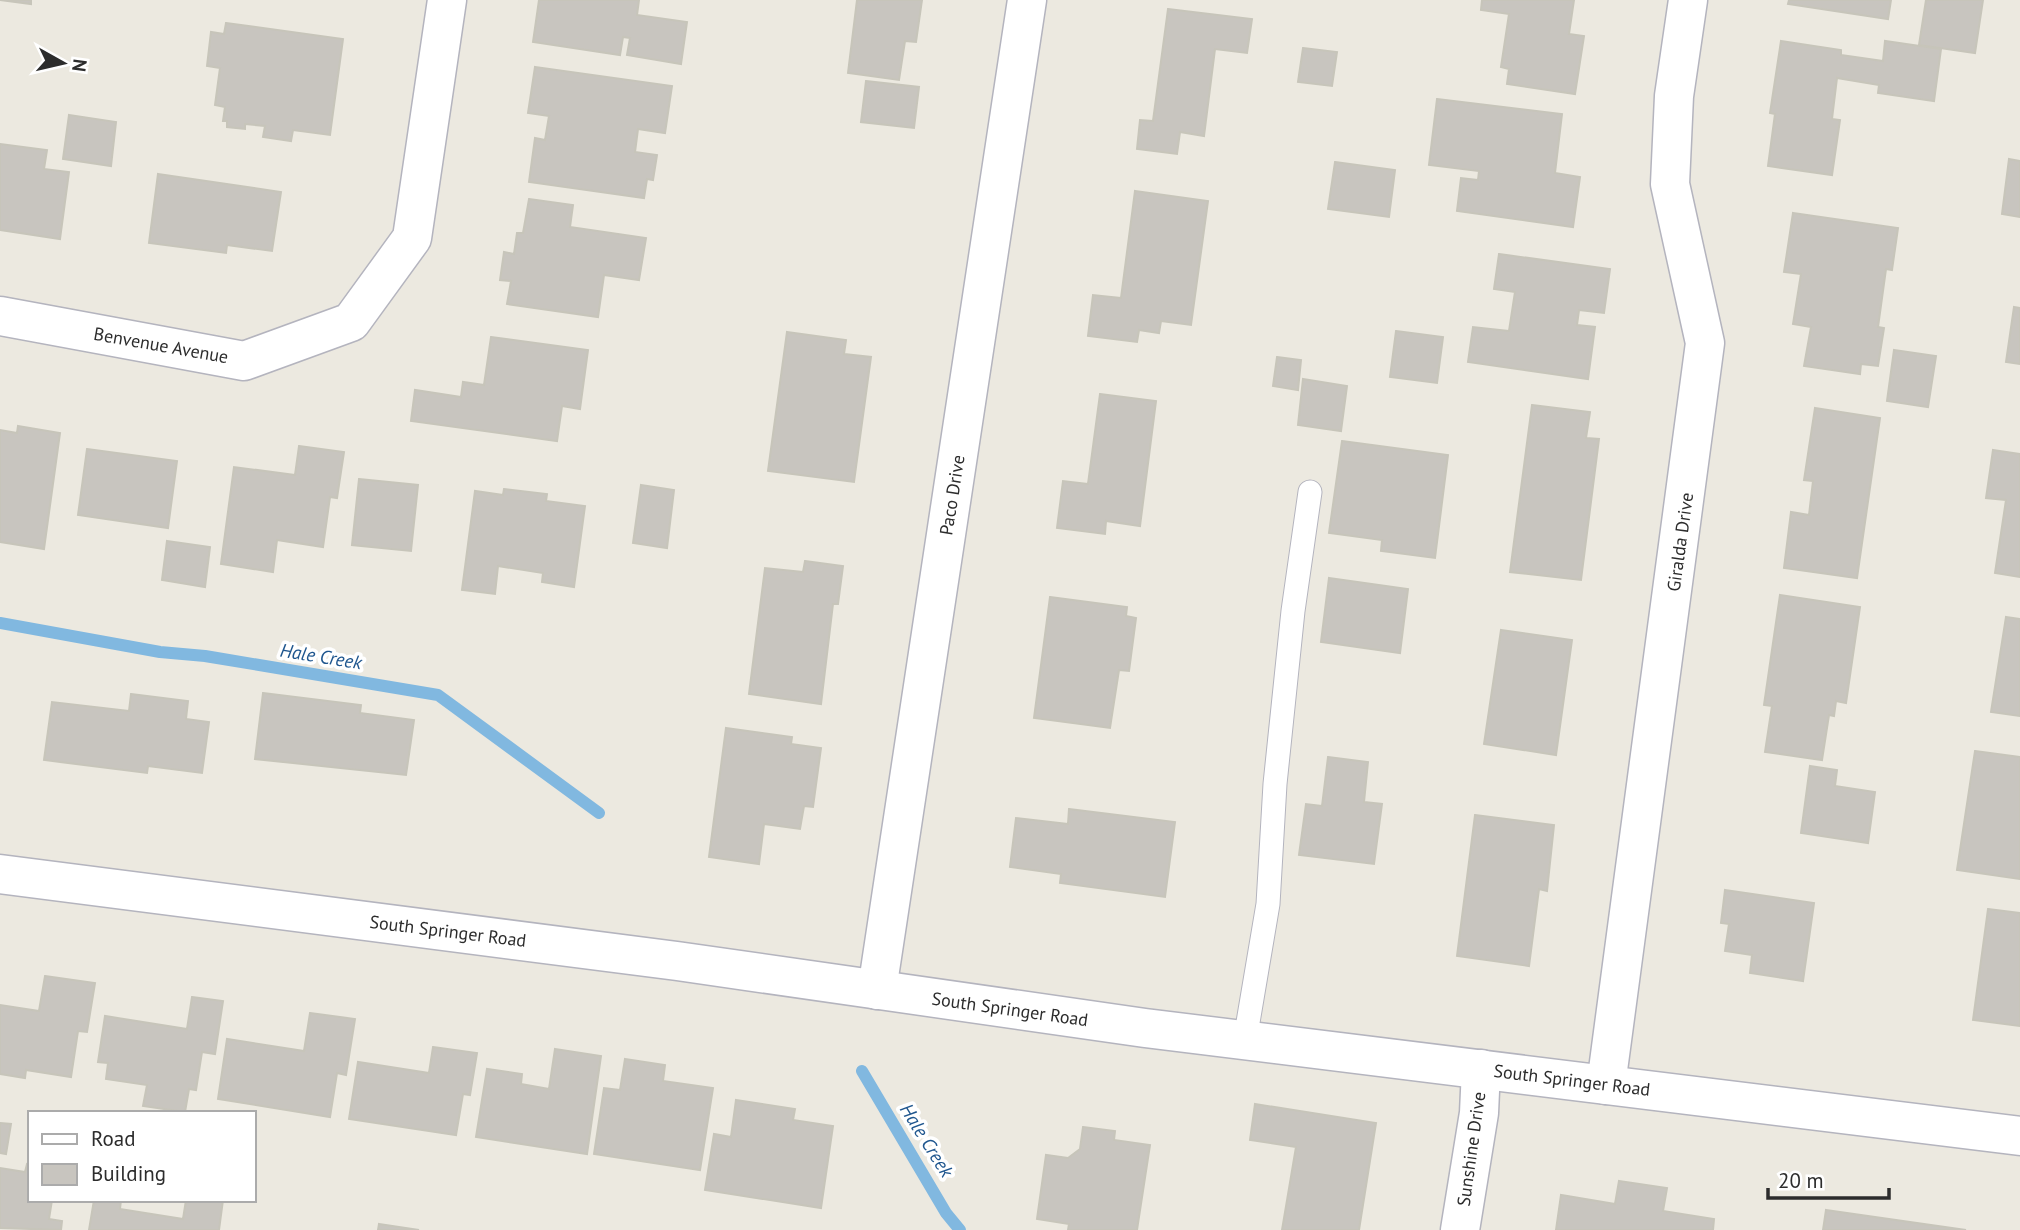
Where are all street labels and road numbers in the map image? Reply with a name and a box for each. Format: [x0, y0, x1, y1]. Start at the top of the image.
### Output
street label: Benvenue Avenue [92, 322, 230, 368]
street label: Paco Drive [934, 453, 970, 537]
street label: Giralda Drive [1662, 491, 1698, 593]
street label: South Springer Road [368, 910, 528, 952]
street label: South Springer Road [930, 987, 1090, 1031]
street label: South Springer Road [1492, 1059, 1652, 1101]
street label: Sunshine Drive [1452, 1090, 1490, 1208]

